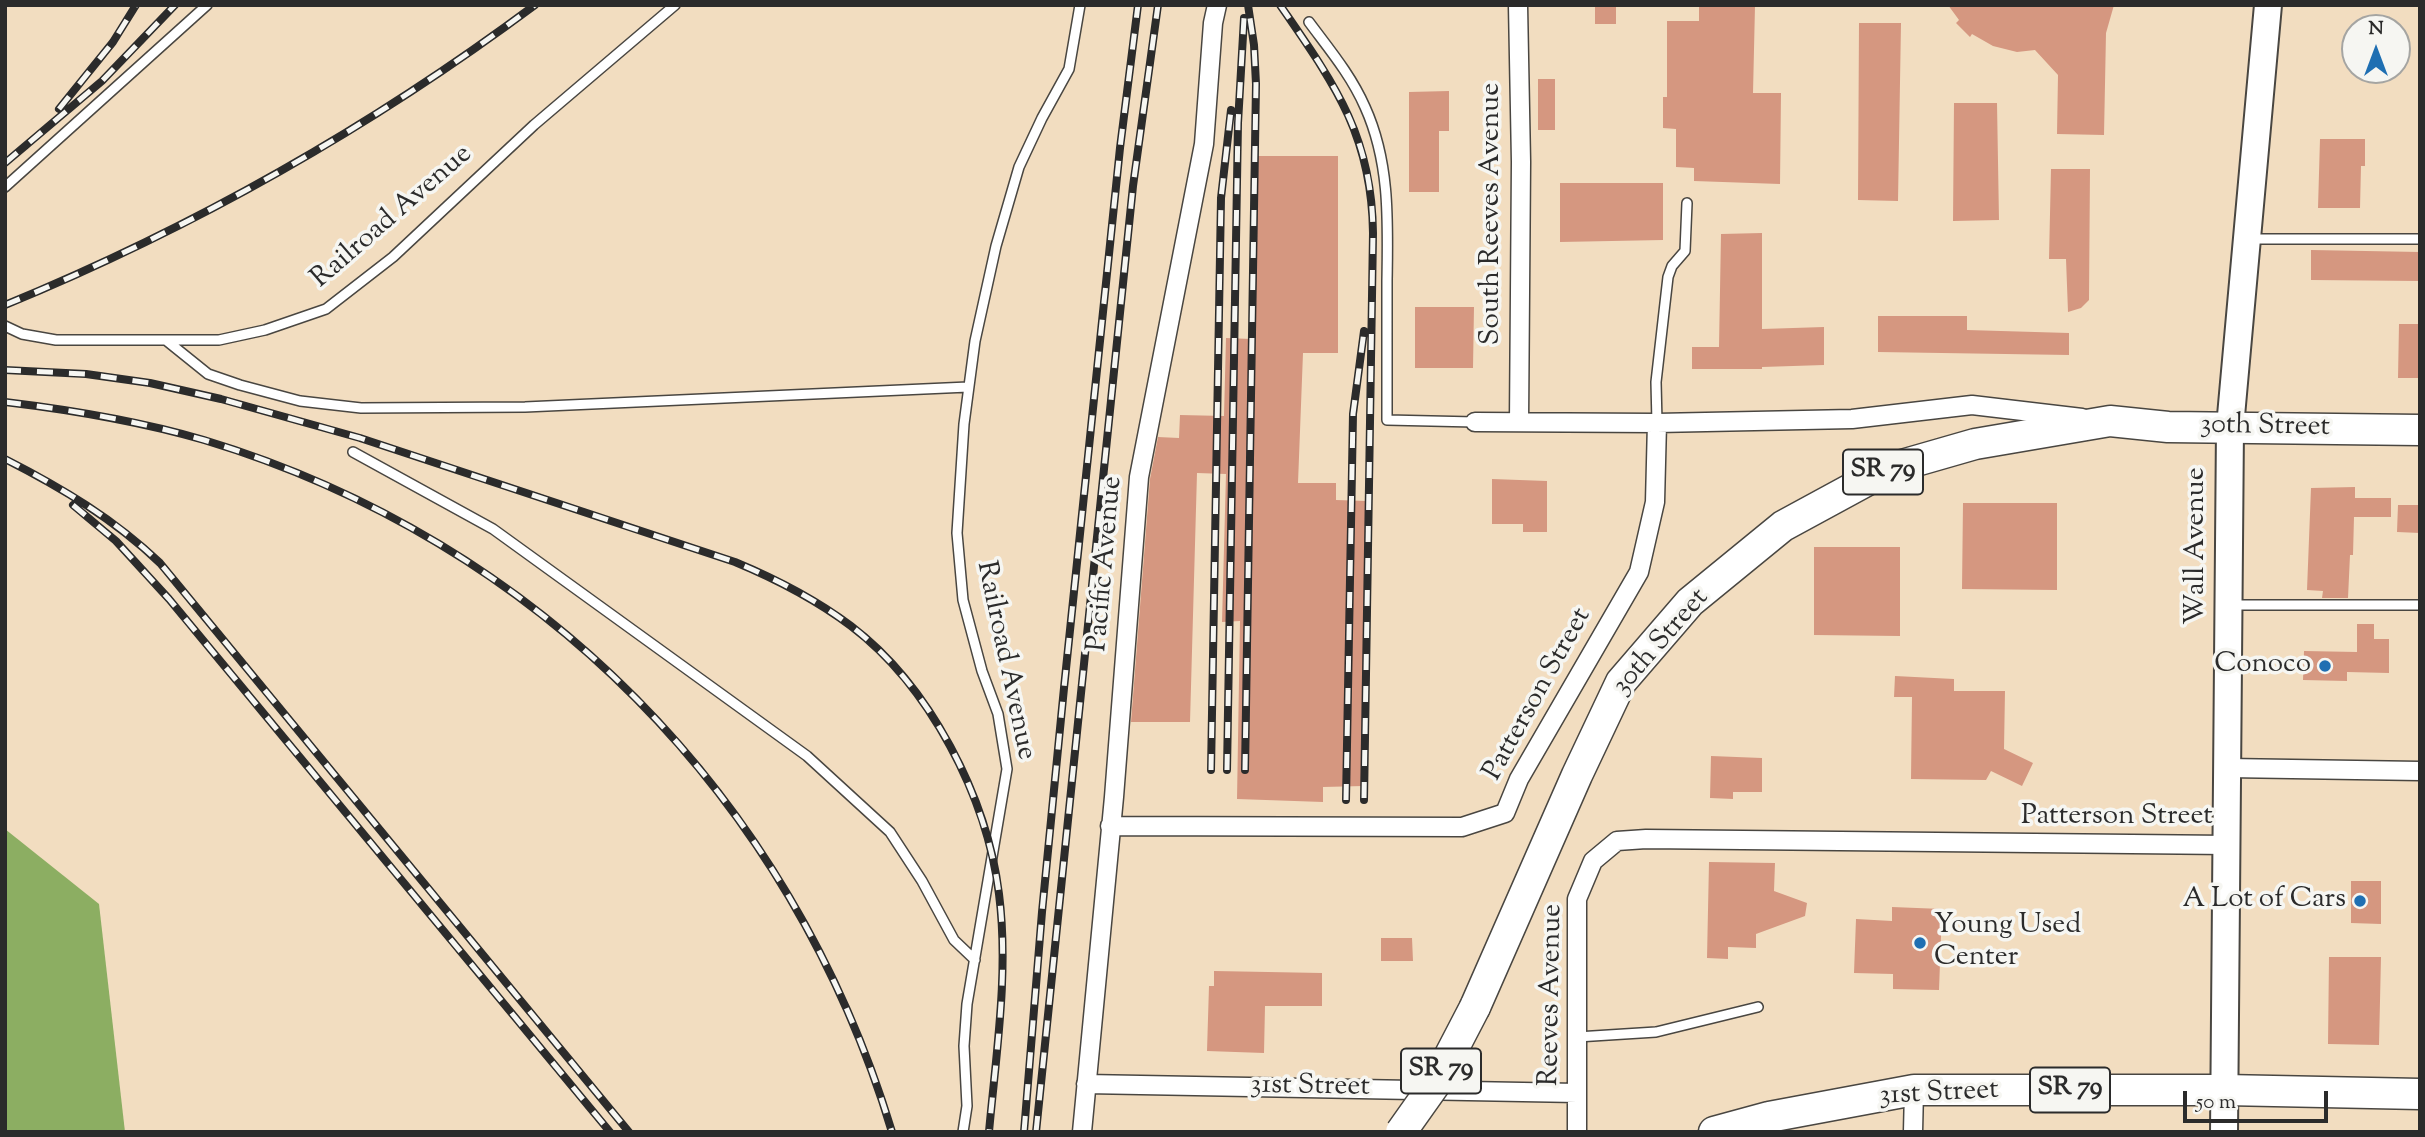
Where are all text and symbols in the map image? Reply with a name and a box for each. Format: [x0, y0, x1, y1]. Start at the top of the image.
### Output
north arrow [2341, 14, 2411, 84]
text: N [2368, 16, 2384, 43]
street label: South Reeves Avenue [1476, 83, 1510, 345]
street label: Railroad Avenue [306, 139, 480, 297]
street label: 30th Street [2200, 410, 2330, 446]
road number: SR 79 [1843, 450, 1923, 494]
street label: Wall Avenue [2181, 467, 2215, 625]
street label: Pacific Avenue [1083, 475, 1131, 653]
street label: Railroad Avenue [967, 559, 1041, 763]
street label: 30th Street [1607, 583, 1717, 703]
street label: Patterson Street [1478, 603, 1600, 787]
place label: Conoco [2214, 649, 2311, 683]
marker: Conoco [2317, 658, 2333, 674]
street label: Patterson Street [2021, 801, 2213, 835]
place label: A Lot of Cars [2183, 884, 2346, 918]
marker: A Lot of Cars [2352, 893, 2368, 909]
street label: Reeves Avenue [1535, 904, 1571, 1086]
place label: Young Used Center [1934, 910, 2081, 976]
marker: Young Used Center [1912, 935, 1928, 951]
road number: SR 79 [1401, 1048, 1481, 1094]
road number: SR 79 [2030, 1068, 2110, 1112]
street label: 31st Street [1250, 1070, 1370, 1106]
street label: 31st Street [1878, 1075, 2000, 1115]
scale bar [2187, 1078, 2332, 1122]
text: 50 m [2196, 1088, 2236, 1118]

